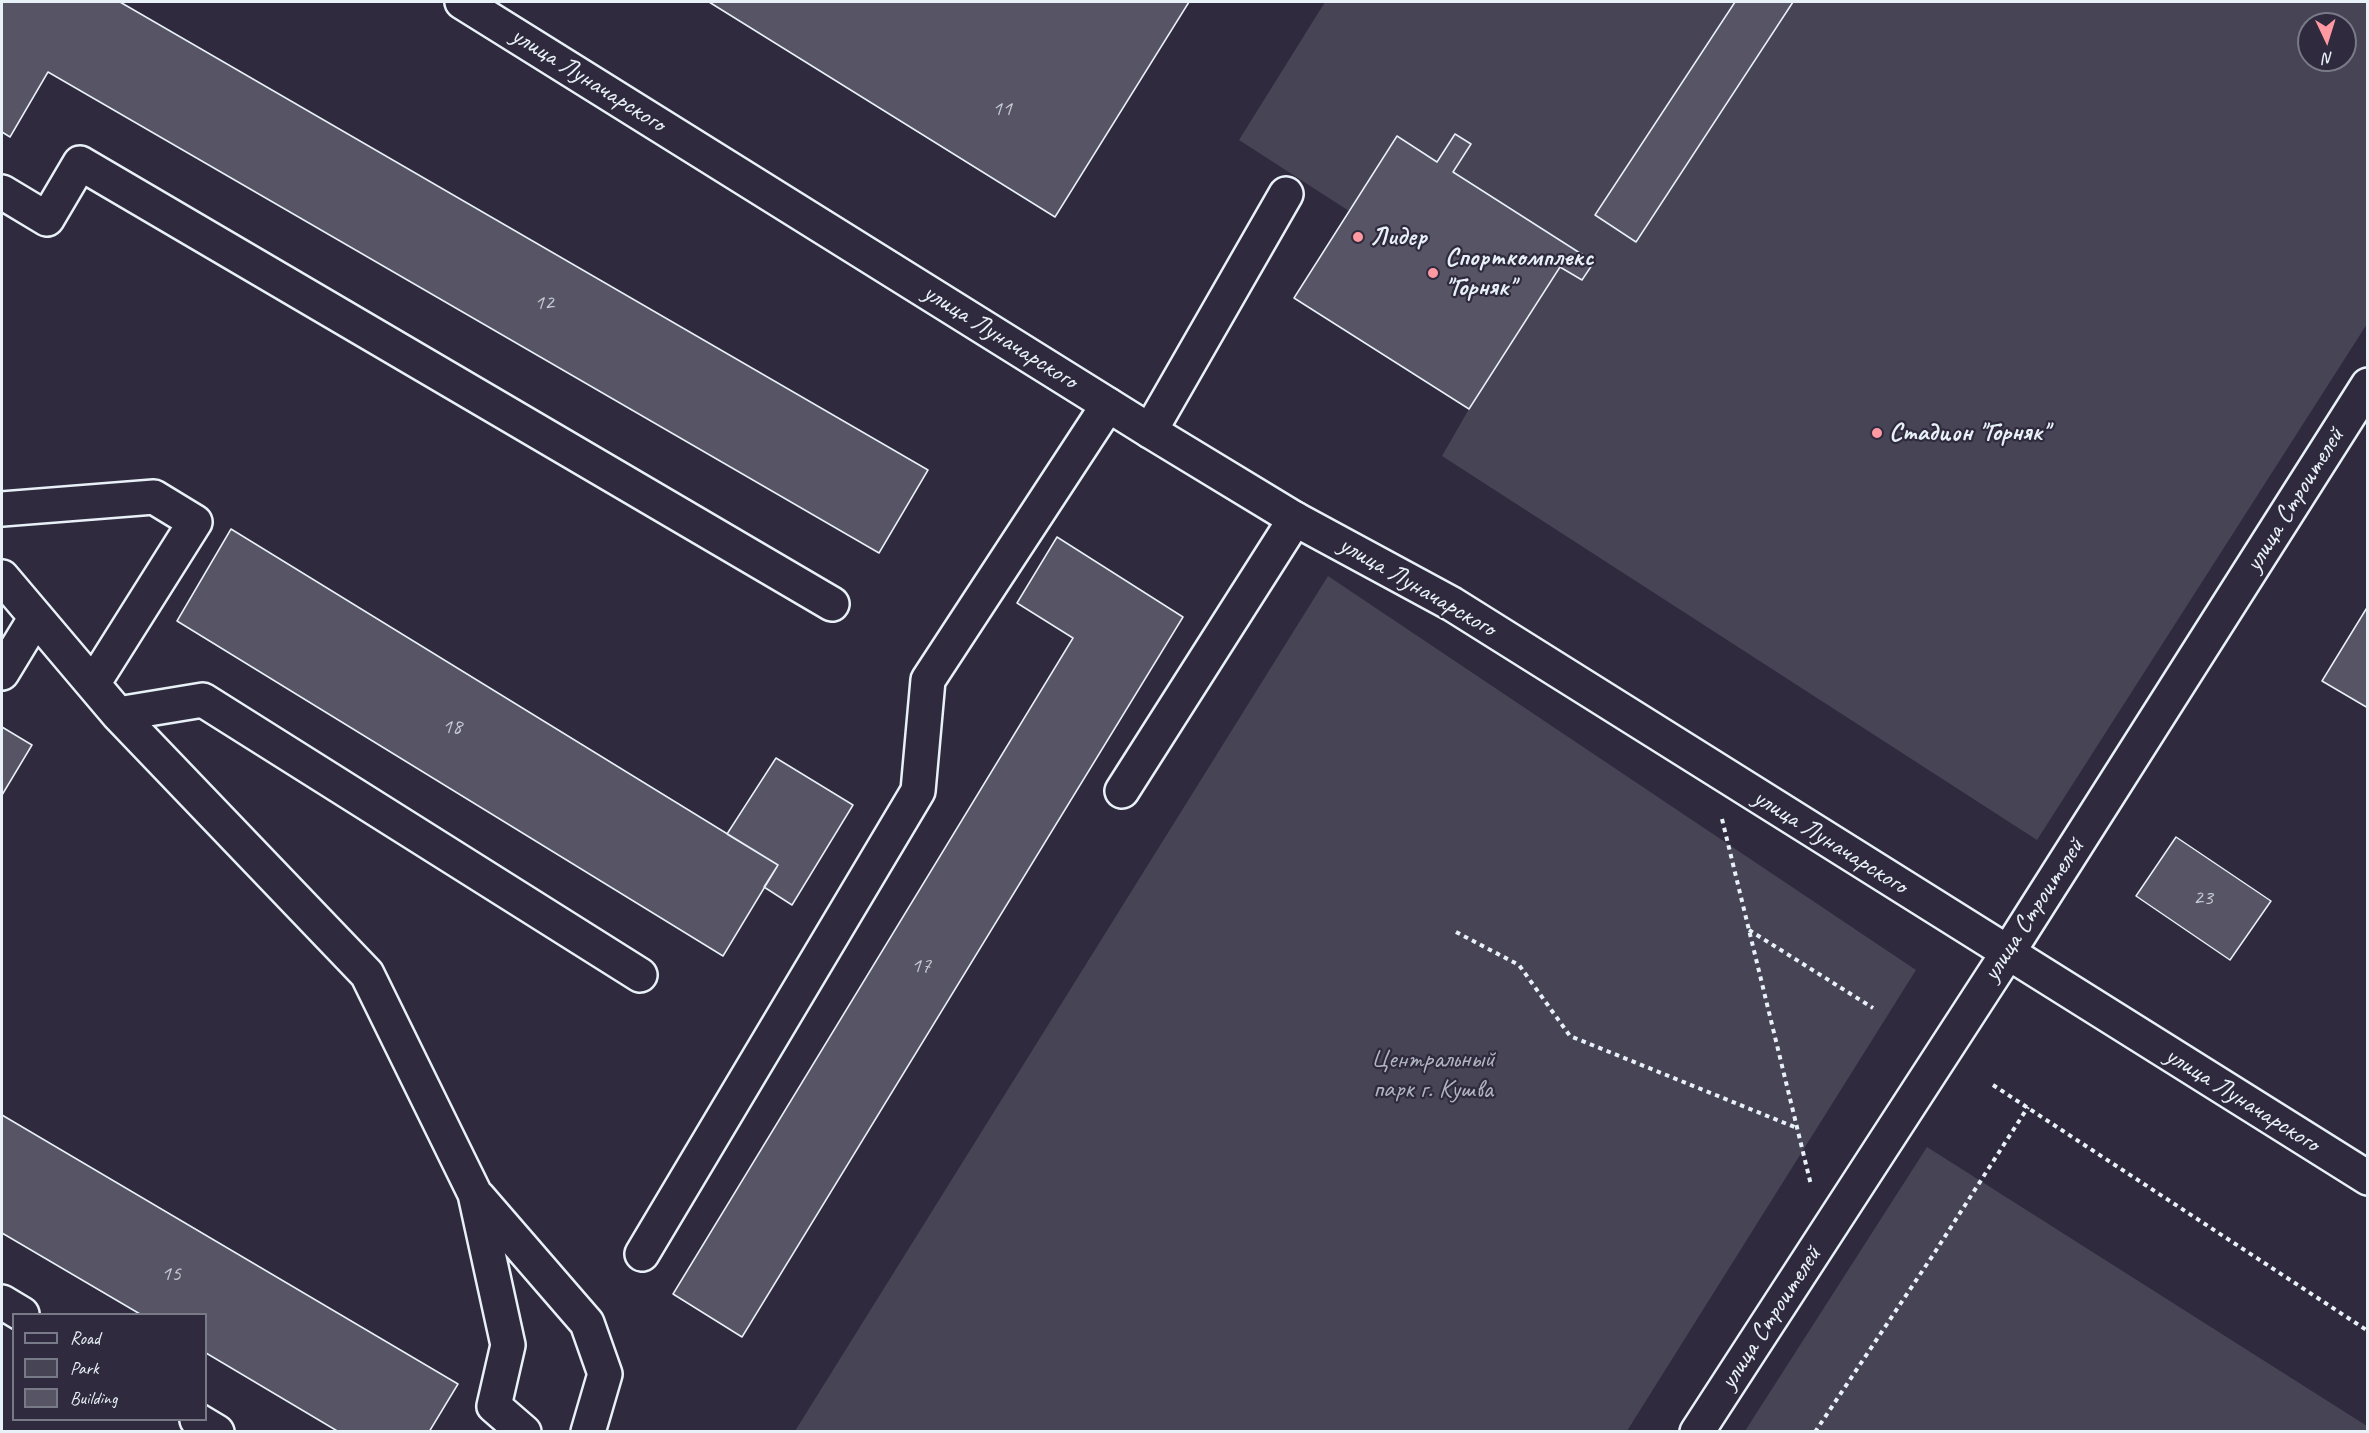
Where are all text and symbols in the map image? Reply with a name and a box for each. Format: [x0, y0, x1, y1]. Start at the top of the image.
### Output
north arrow [2297, 12, 2357, 72]
street label: улица Луначарского [505, 20, 671, 140]
text: N [2322, 48, 2334, 68]
house number: 11 [992, 96, 1012, 122]
place label: Лидер [1370, 221, 1427, 253]
marker: Лидер [1351, 230, 1365, 244]
place label: Спорткомплекс "Горняк" [1445, 242, 1594, 304]
marker: Спорткомплекс "Горняк" [1426, 266, 1440, 280]
street label: улица Луначарского [917, 277, 1083, 397]
house number: 12 [534, 290, 554, 316]
place label: Стадион "Горняк" [1889, 417, 2049, 449]
street label: улица Строителей [2238, 422, 2352, 578]
marker: Стадион "Горняк" [1870, 426, 1884, 440]
street label: улица Луначарского [1333, 530, 1501, 644]
house number: 18 [442, 714, 462, 740]
street label: улица Луначарского [1747, 782, 1913, 902]
street label: улица Строителей [1976, 833, 2092, 987]
house number: 23 [2193, 885, 2213, 911]
house number: 17 [911, 953, 931, 979]
street label: улица Луначарского [2159, 1040, 2325, 1160]
park label: Центральный парк г. Кушва [1371, 1044, 1495, 1106]
street label: улица Строителей [1713, 1241, 1829, 1395]
house number: 15 [161, 1261, 181, 1287]
legend [12, 1313, 207, 1421]
text: Road [70, 1327, 100, 1349]
text: Park [70, 1357, 99, 1379]
text: Building [70, 1387, 117, 1409]

